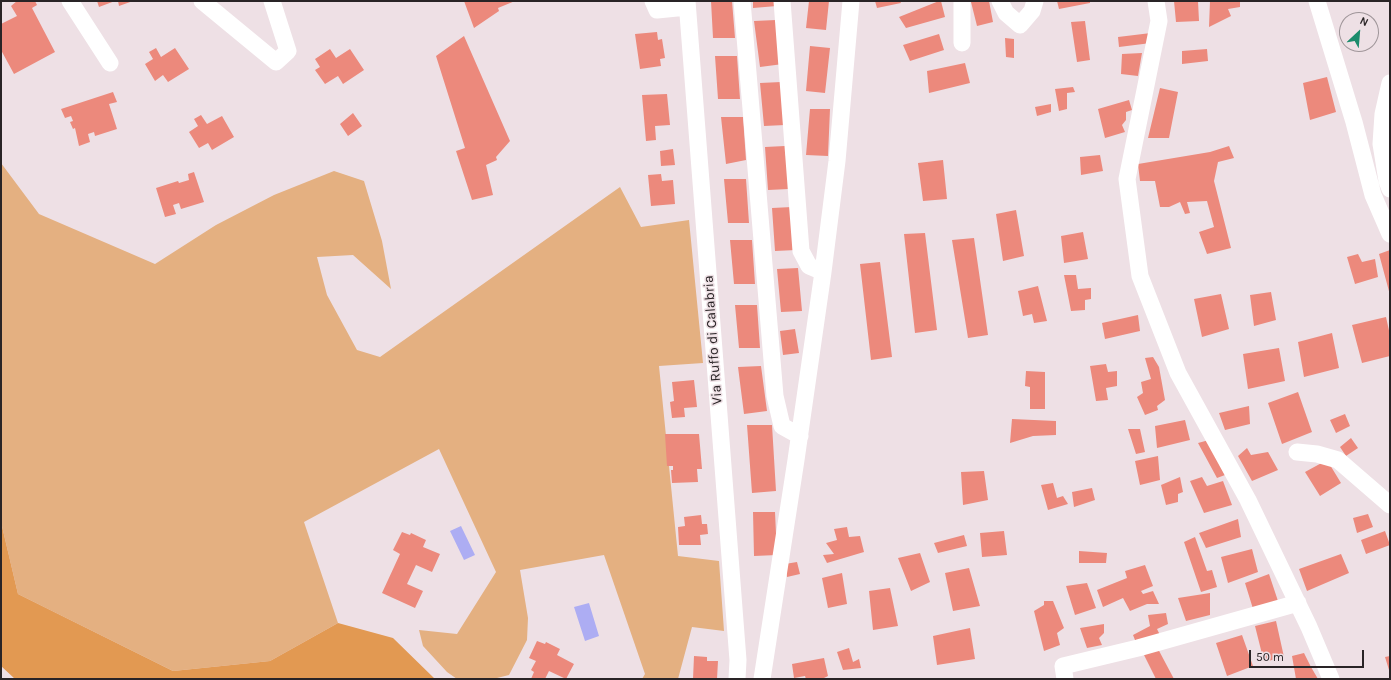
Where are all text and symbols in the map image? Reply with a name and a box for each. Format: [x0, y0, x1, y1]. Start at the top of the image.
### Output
north arrow [1339, 12, 1379, 52]
text: N [1358, 14, 1370, 29]
street label: Via Ruffo di Calabria [700, 275, 726, 405]
scale bar [1251, 642, 1366, 668]
text: 50 m [1256, 650, 1284, 664]

